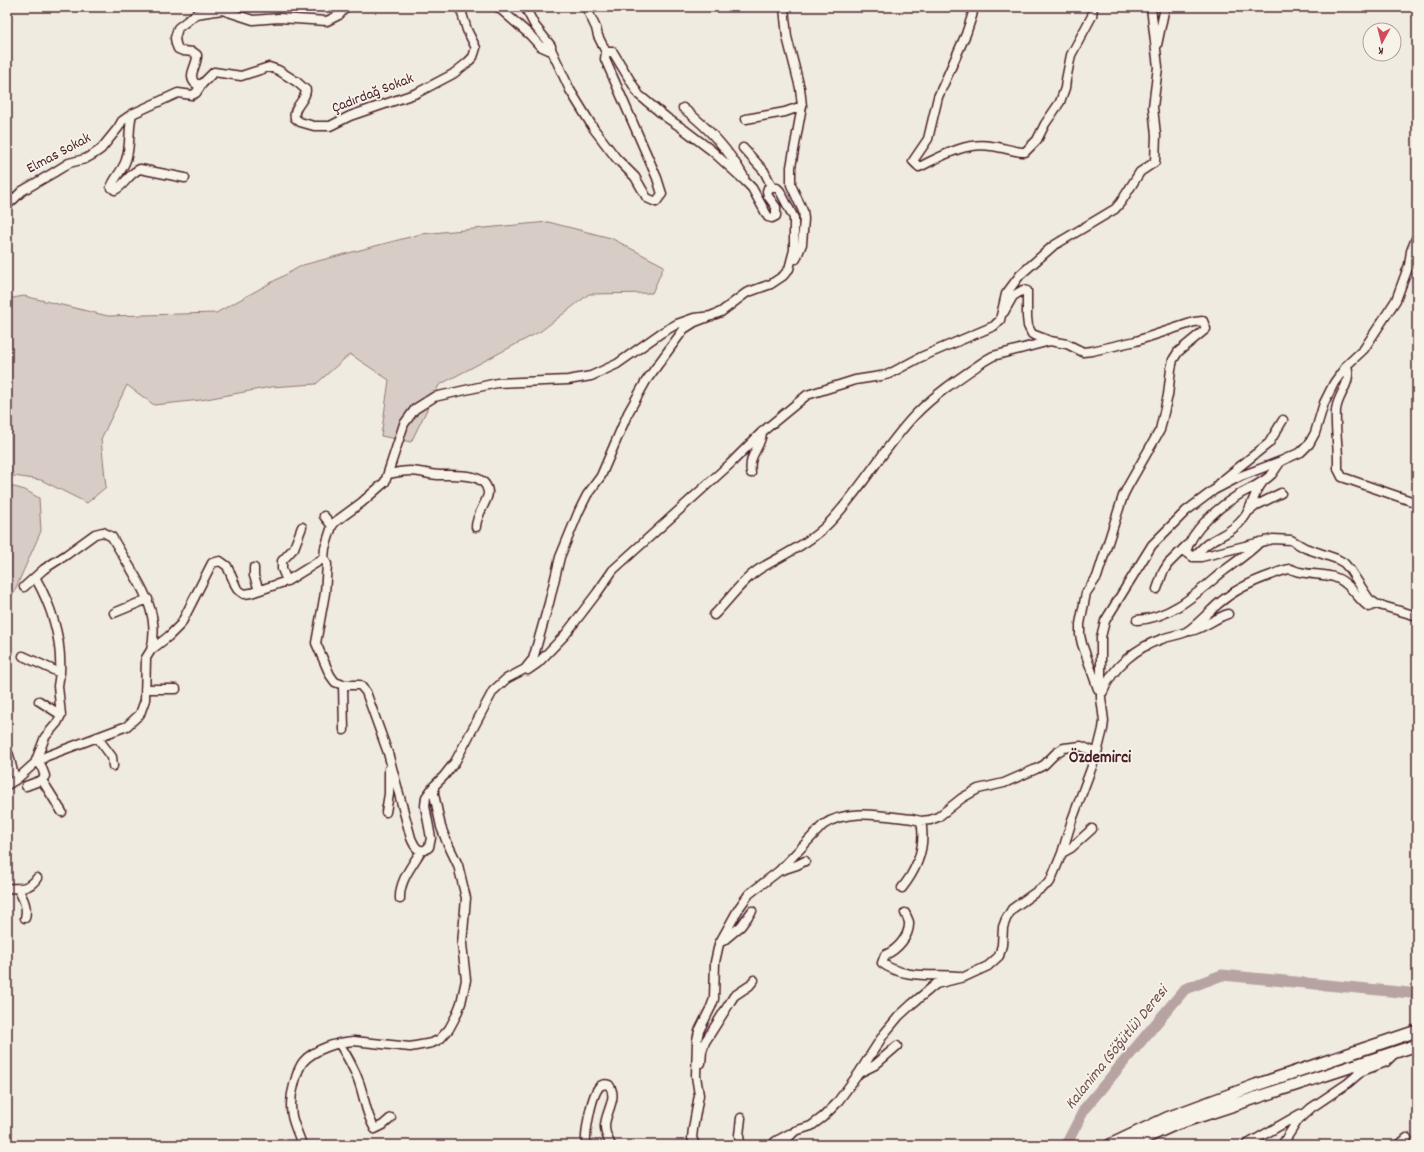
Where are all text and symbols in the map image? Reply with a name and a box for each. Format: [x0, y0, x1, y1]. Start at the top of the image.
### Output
north arrow [1362, 22, 1402, 62]
text: K [1378, 42, 1385, 58]
street label: Çadırdağ Sokak [329, 68, 417, 120]
street label: Elmas Sokak [23, 128, 95, 180]
district label: Özdemirci [1069, 747, 1132, 771]
water label: Kalanima (Söğütlü) Deresi [1060, 979, 1176, 1115]

